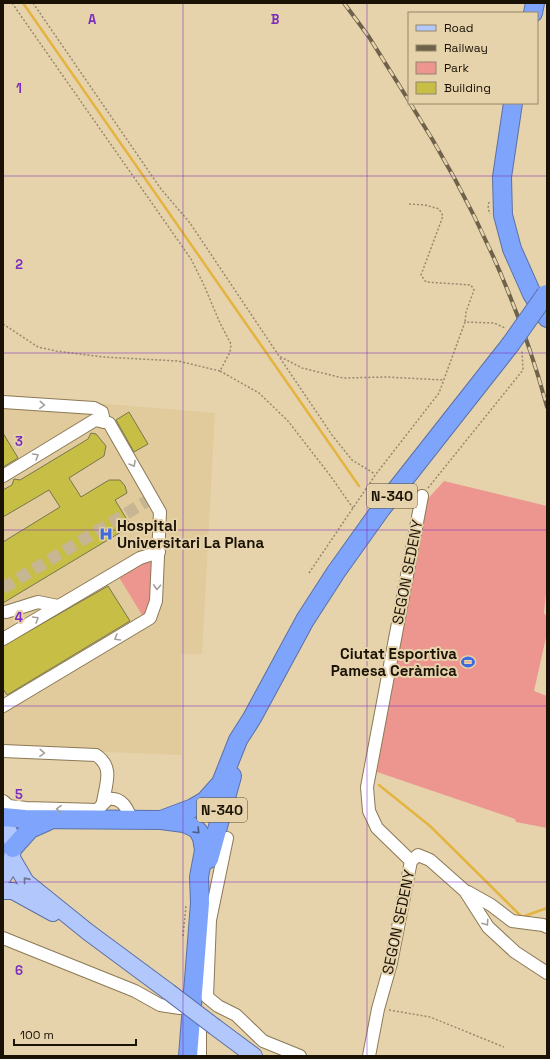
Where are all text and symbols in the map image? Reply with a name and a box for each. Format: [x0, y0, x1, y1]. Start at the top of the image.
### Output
text: A [88, 11, 97, 28]
text: B [271, 11, 280, 28]
legend [408, 12, 538, 104]
text: Road [444, 20, 473, 36]
text: Railway [444, 40, 488, 56]
text: Park [444, 60, 469, 76]
text: 1 [16, 80, 22, 97]
text: Building [444, 80, 491, 96]
text: 2 [15, 256, 23, 273]
one-way arrow [39, 400, 45, 409]
text: 3 [15, 433, 23, 450]
one-way arrow [32, 453, 39, 460]
one-way arrow [128, 460, 135, 467]
road number: N-340 [367, 484, 417, 508]
place label: Hospital Universitari La Plana [117, 516, 264, 552]
street label: SEGON SEDENY [388, 518, 426, 626]
hospital icon: Hospital Universitari La Plana [98, 526, 114, 542]
one-way arrow [153, 584, 161, 590]
text: 4 [15, 609, 23, 626]
one-way arrow [32, 616, 39, 624]
one-way arrow [114, 633, 121, 641]
place label: Ciutat Esportiva Pamesa Ceràmica [331, 644, 457, 680]
sports icon: Ciutat Esportiva Pamesa Ceràmica [460, 654, 476, 670]
one-way arrow [39, 748, 45, 757]
text: 5 [15, 786, 23, 803]
road number: N-340 [197, 798, 247, 822]
one-way arrow [56, 805, 62, 813]
one-way arrow [192, 826, 199, 834]
street label: SEGON SEDENY [378, 868, 418, 976]
one-way arrow [24, 878, 31, 885]
one-way arrow [482, 919, 489, 926]
text: 6 [15, 962, 23, 979]
scale bar [14, 1021, 136, 1047]
text: 100 m [20, 1027, 54, 1043]

